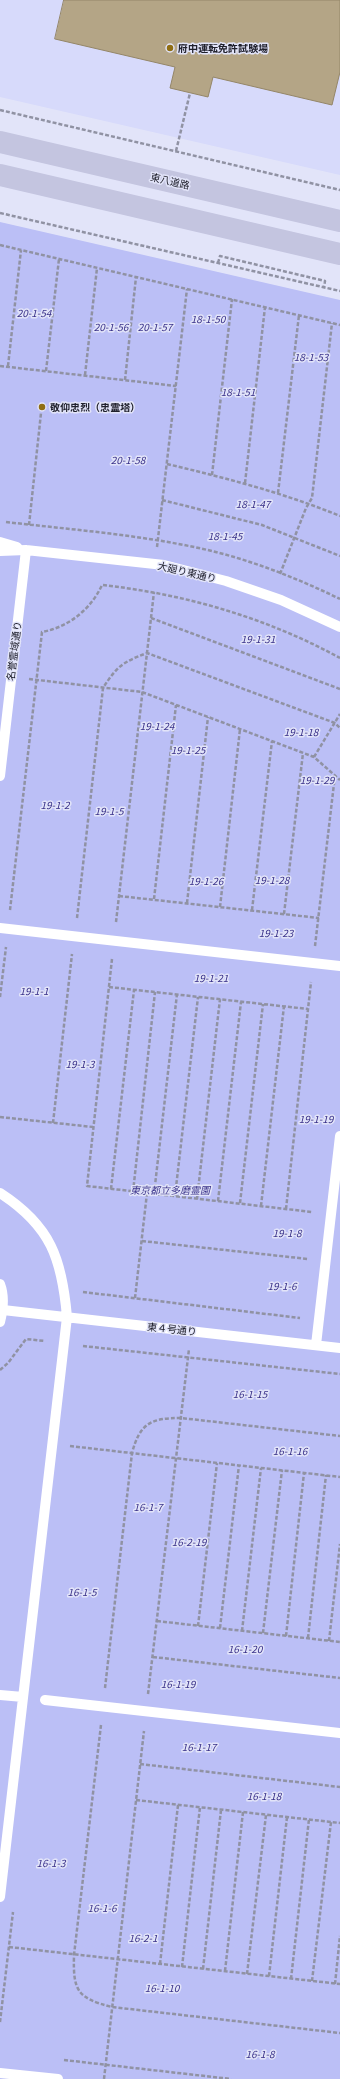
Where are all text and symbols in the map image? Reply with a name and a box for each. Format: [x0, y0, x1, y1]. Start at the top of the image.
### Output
place label: 府中運転免許試験場 [178, 42, 268, 54]
marker: 府中運転免許試験場 [165, 43, 175, 53]
street label: 東八道路 [149, 171, 191, 191]
park label: 20-1-54 [17, 307, 51, 319]
park label: 18-1-50 [191, 313, 225, 325]
park label: 20-1-56 [94, 321, 128, 333]
park label: 20-1-57 [138, 321, 172, 333]
park label: 18-1-53 [294, 351, 328, 363]
park label: 18-1-51 [221, 386, 255, 398]
place label: 敬仰忠烈（忠霊塔） [50, 401, 140, 413]
marker: 敬仰忠烈（忠霊塔） [37, 402, 47, 412]
park label: 20-1-58 [111, 454, 145, 466]
park label: 18-1-47 [236, 498, 270, 510]
park label: 18-1-45 [208, 530, 242, 542]
street label: 大廻り東通り [156, 559, 218, 585]
street label: 名誉霊域通り [4, 620, 24, 682]
park label: 19-1-31 [241, 633, 275, 645]
park label: 19-1-24 [140, 720, 174, 732]
park label: 19-1-18 [284, 726, 318, 738]
park label: 19-1-25 [171, 744, 205, 756]
park label: 19-1-29 [300, 774, 334, 786]
park label: 19-1-2 [40, 799, 70, 811]
park label: 19-1-5 [94, 805, 124, 817]
park label: 19-1-28 [255, 874, 289, 886]
park label: 19-1-26 [189, 875, 223, 887]
park label: 19-1-23 [259, 927, 293, 939]
park label: 19-1-21 [194, 972, 228, 984]
park label: 19-1-1 [19, 985, 49, 997]
park label: 19-1-3 [65, 1058, 95, 1070]
park label: 19-1-19 [299, 1113, 333, 1125]
park label: 東京都立多磨霊園 [130, 1184, 210, 1196]
park label: 19-1-8 [272, 1227, 302, 1239]
park label: 19-1-6 [267, 1280, 297, 1292]
street label: 東４号通り [147, 1320, 197, 1338]
park label: 16-1-15 [233, 1388, 267, 1400]
park label: 16-1-16 [273, 1445, 307, 1457]
park label: 16-1-7 [133, 1501, 163, 1513]
park label: 16-2-19 [172, 1536, 206, 1548]
park label: 16-1-5 [67, 1586, 97, 1598]
park label: 16-1-20 [228, 1643, 262, 1655]
park label: 16-1-19 [161, 1678, 195, 1690]
park label: 16-1-17 [182, 1741, 216, 1753]
park label: 16-1-18 [247, 1790, 281, 1802]
park label: 16-1-3 [36, 1857, 66, 1869]
park label: 16-1-6 [87, 1902, 117, 1914]
park label: 16-2-1 [128, 1932, 158, 1944]
park label: 16-1-10 [145, 1982, 179, 1994]
park label: 16-1-8 [245, 2048, 275, 2060]

